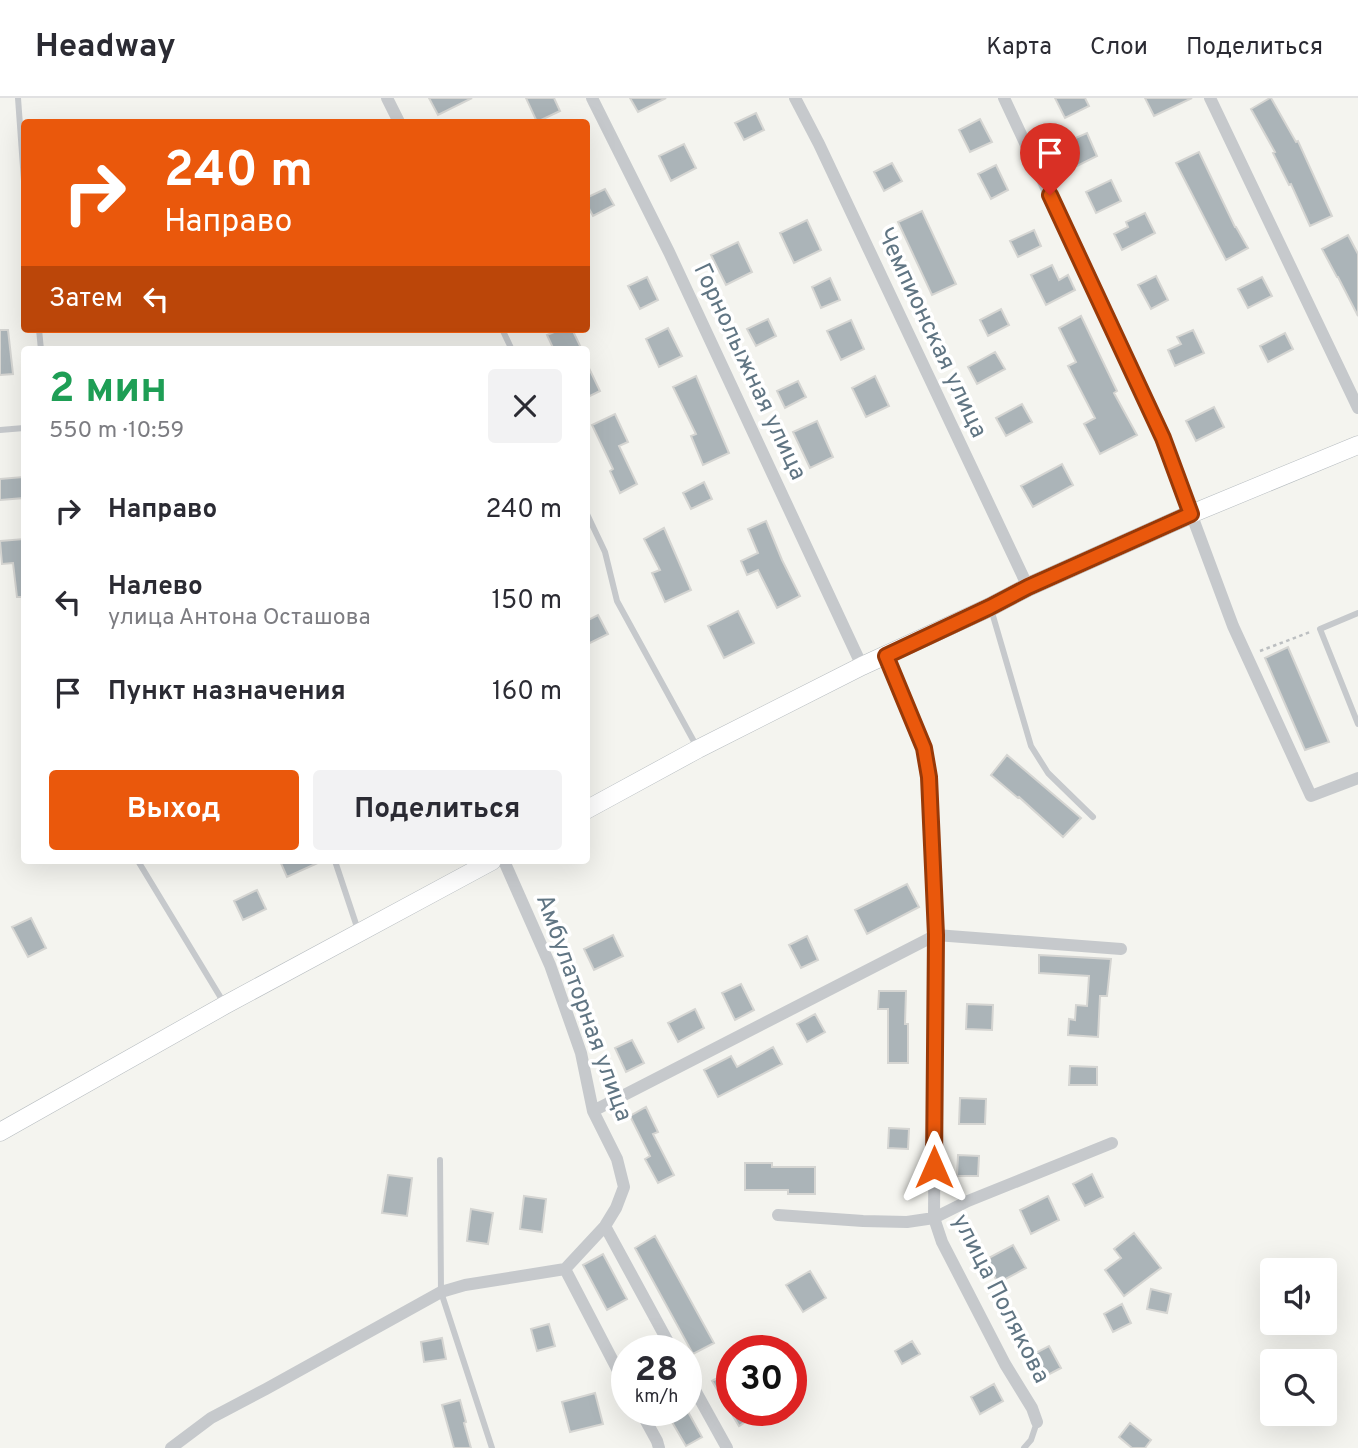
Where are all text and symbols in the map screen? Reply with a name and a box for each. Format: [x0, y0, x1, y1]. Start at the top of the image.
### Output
text: Headway [35, 27, 176, 69]
text: Карта [986, 33, 1052, 63]
text: Слои [1090, 33, 1148, 63]
text: Поделиться [1186, 33, 1323, 63]
pin [1020, 123, 1080, 195]
icon: arrive [1031, 134, 1069, 172]
text: 240 m [164, 142, 313, 204]
icon: right [49, 147, 140, 238]
text: Направо [164, 203, 292, 243]
street label: Чемпионская улица [869, 223, 993, 443]
street label: Горнолыжная улица [686, 259, 812, 485]
icon: left [137, 280, 175, 318]
text: Затем [49, 283, 123, 316]
text: 2 мин [49, 364, 167, 417]
button: close [488, 369, 562, 443]
text: 550 m · 10:59 [49, 417, 184, 446]
icon: right [49, 492, 87, 530]
text: Направо [108, 494, 217, 527]
text: 240 m [485, 494, 562, 527]
text: Налево [108, 571, 203, 604]
icon: left [49, 583, 87, 621]
text: 150 m [491, 585, 562, 618]
text: улица Антона Осташова [108, 604, 371, 633]
icon: arrive [49, 674, 87, 712]
text: Пункт назначения [108, 676, 346, 709]
text: 160 m [492, 676, 562, 709]
button: Выход [49, 770, 299, 850]
button: Поделиться [313, 770, 562, 850]
street label: Амбулаторная улица [528, 890, 638, 1126]
position arrow [897, 1130, 971, 1204]
street label: улица Полякова [944, 1209, 1056, 1389]
map controls [1260, 1258, 1337, 1426]
button: sound [1260, 1258, 1337, 1335]
speed limit sign: 30 [716, 1335, 807, 1426]
text: 28 [635, 1349, 678, 1393]
button: search [1260, 1349, 1337, 1426]
text: km/h [635, 1386, 678, 1409]

